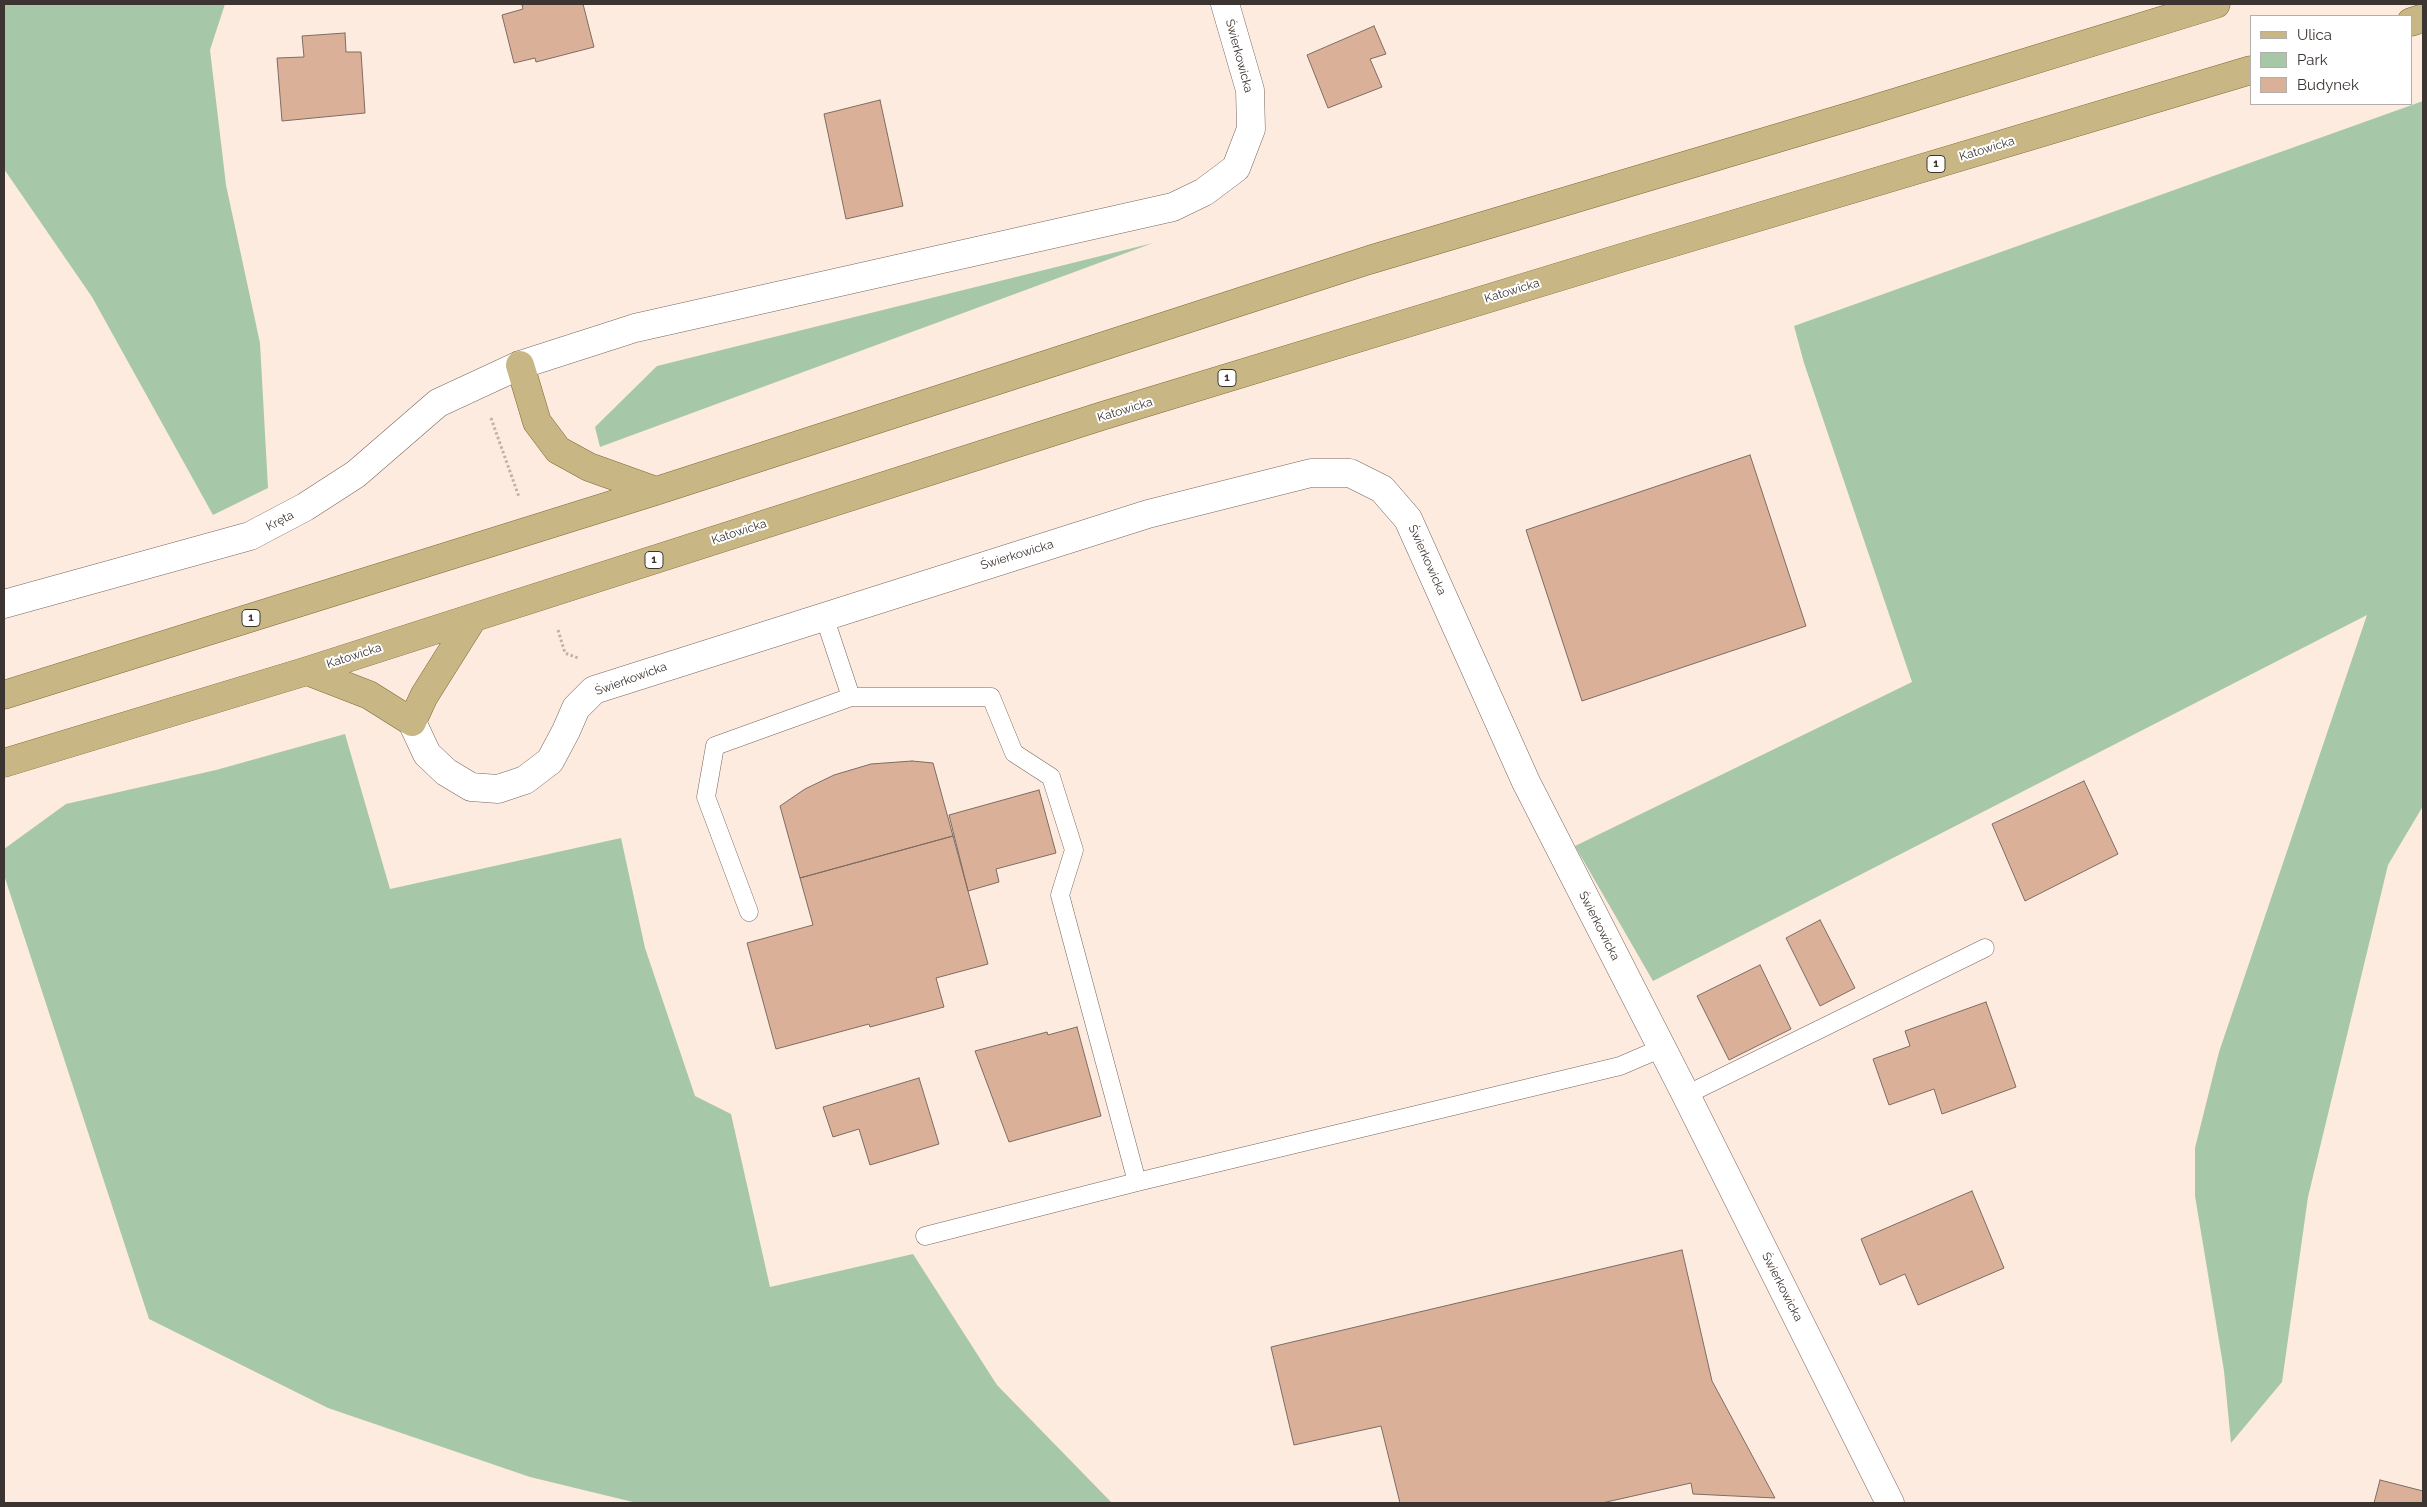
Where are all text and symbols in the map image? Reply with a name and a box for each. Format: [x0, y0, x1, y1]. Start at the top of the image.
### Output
legend [2250, 15, 2412, 105]
street label: Świerkowicka [1222, 18, 1256, 94]
text: Ulica [2297, 26, 2332, 44]
text: Park [2297, 51, 2328, 69]
text: Budynek [2297, 76, 2359, 94]
street label: Katowicka [1958, 134, 2016, 164]
road number: 1 [1927, 156, 1945, 172]
street label: Katowicka [1483, 276, 1541, 306]
road number: 1 [1218, 369, 1236, 386]
street label: Katowicka [1096, 395, 1154, 425]
street label: Kręta [264, 508, 296, 534]
street label: Katowicka [710, 516, 768, 548]
street label: Świerkowicka [1405, 523, 1449, 597]
street label: Świerkowicka [979, 537, 1055, 573]
road number: 1 [645, 552, 663, 568]
road number: 1 [242, 610, 260, 626]
street label: Katowicka [325, 640, 383, 672]
street label: Świerkowicka [593, 659, 669, 699]
street label: Świerkowicka [1575, 889, 1623, 963]
street label: Świerkowicka [1758, 1250, 1806, 1324]

